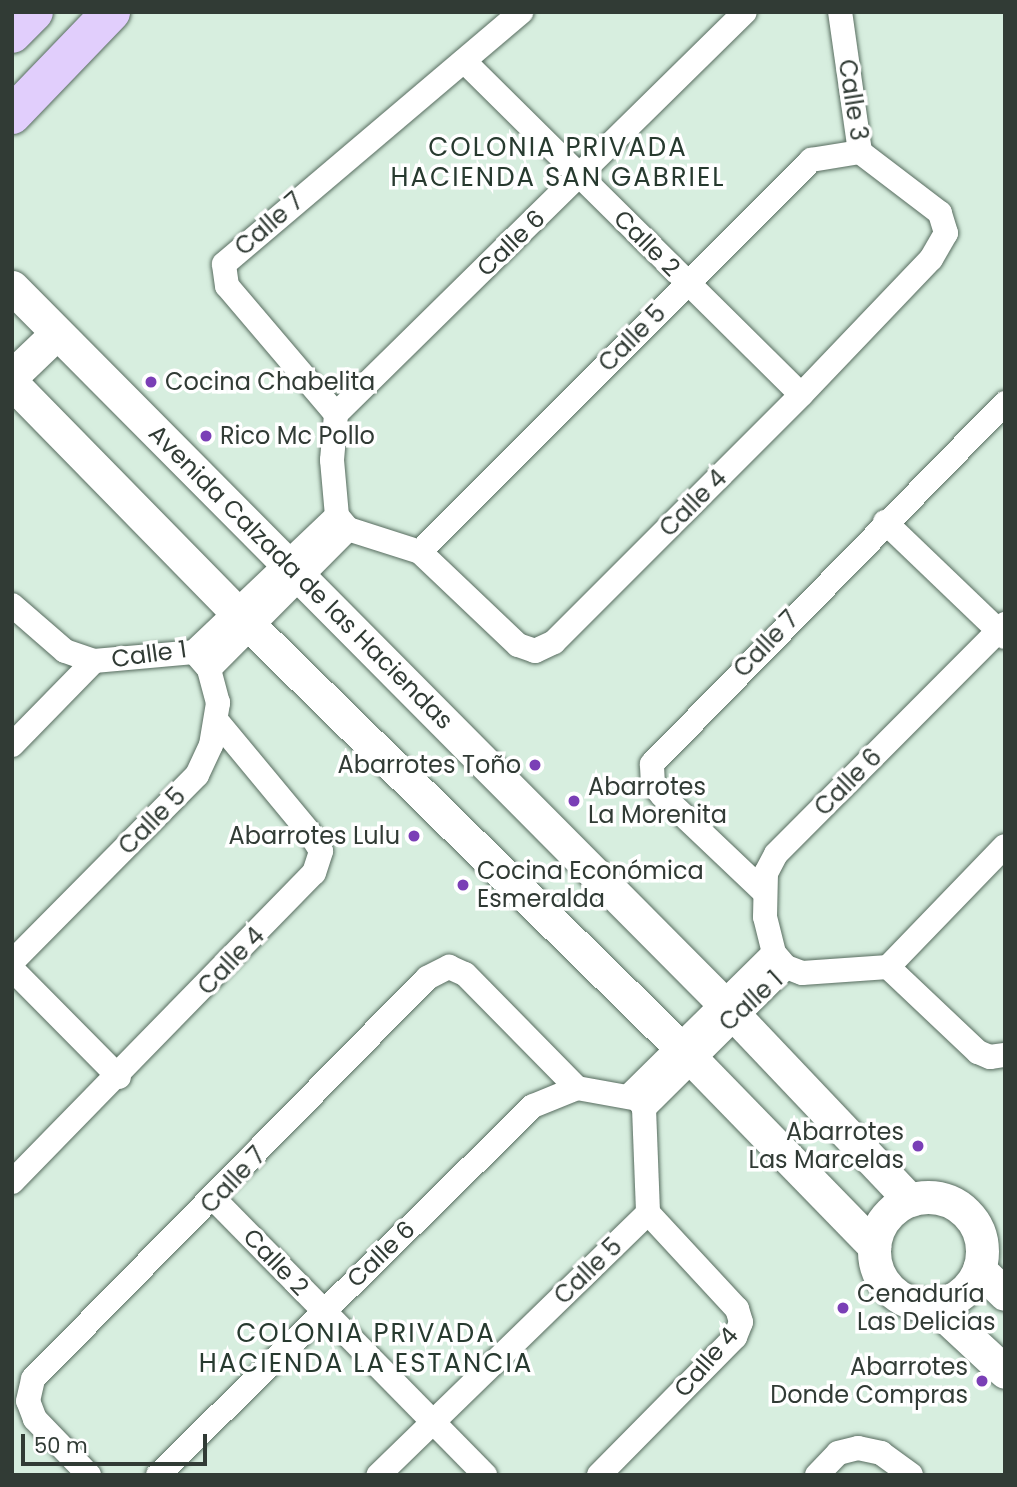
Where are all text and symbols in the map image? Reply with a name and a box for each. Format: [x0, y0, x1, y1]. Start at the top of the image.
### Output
street label: Calle 3 [832, 57, 874, 143]
district label: COLONIA PRIVADA HACIENDA SAN GABRIEL [393, 132, 723, 194]
street label: Calle 7 [229, 187, 309, 261]
street label: Calle 6 [471, 204, 551, 282]
street label: Calle 2 [608, 204, 686, 282]
street label: Calle 5 [593, 299, 671, 377]
place label: Cocina Chabelita [165, 368, 375, 396]
marker: Cocina Chabelita [143, 374, 159, 390]
street label: Avenida Calzada de las Haciendas [143, 419, 459, 735]
place label: Rico Mc Pollo [220, 422, 375, 450]
marker: Rico Mc Pollo [198, 428, 214, 444]
street label: Calle 4 [653, 463, 733, 543]
street label: Calle 7 [728, 605, 804, 683]
street label: Calle 1 [110, 634, 188, 674]
street label: Calle 6 [808, 742, 888, 822]
place label: Abarrotes Toño [337, 751, 521, 779]
marker: Abarrotes Toño [527, 757, 543, 773]
place label: Abarrotes La Morenita [588, 773, 727, 829]
street label: Calle 5 [113, 782, 191, 860]
marker: Abarrotes La Morenita [566, 793, 582, 809]
place label: Abarrotes Lulu [229, 822, 400, 850]
marker: Abarrotes Lulu [406, 828, 422, 844]
place label: Cocina Económica Esmeralda [477, 857, 704, 913]
marker: Cocina Económica Esmeralda [455, 877, 471, 893]
street label: Calle 4 [192, 921, 270, 1001]
street label: Calle 1 [713, 965, 789, 1037]
place label: Abarrotes Las Marcelas [749, 1118, 904, 1174]
marker: Abarrotes Las Marcelas [910, 1138, 926, 1154]
street label: Calle 7 [195, 1141, 271, 1219]
street label: Calle 6 [341, 1215, 421, 1293]
street label: Calle 2 [237, 1223, 315, 1301]
street label: Calle 5 [548, 1232, 628, 1310]
place label: Cenaduría Las Delicias [857, 1280, 995, 1336]
marker: Cenaduría Las Delicias [835, 1300, 851, 1316]
district label: COLONIA PRIVADA HACIENDA LA ESTANCIA [201, 1318, 531, 1380]
street label: Calle 4 [668, 1321, 744, 1403]
place label: Abarrotes Donde Compras [770, 1353, 968, 1409]
marker: Abarrotes Donde Compras [974, 1373, 990, 1389]
scale bar [24, 1420, 210, 1464]
text: 50 m [34, 1431, 88, 1460]

